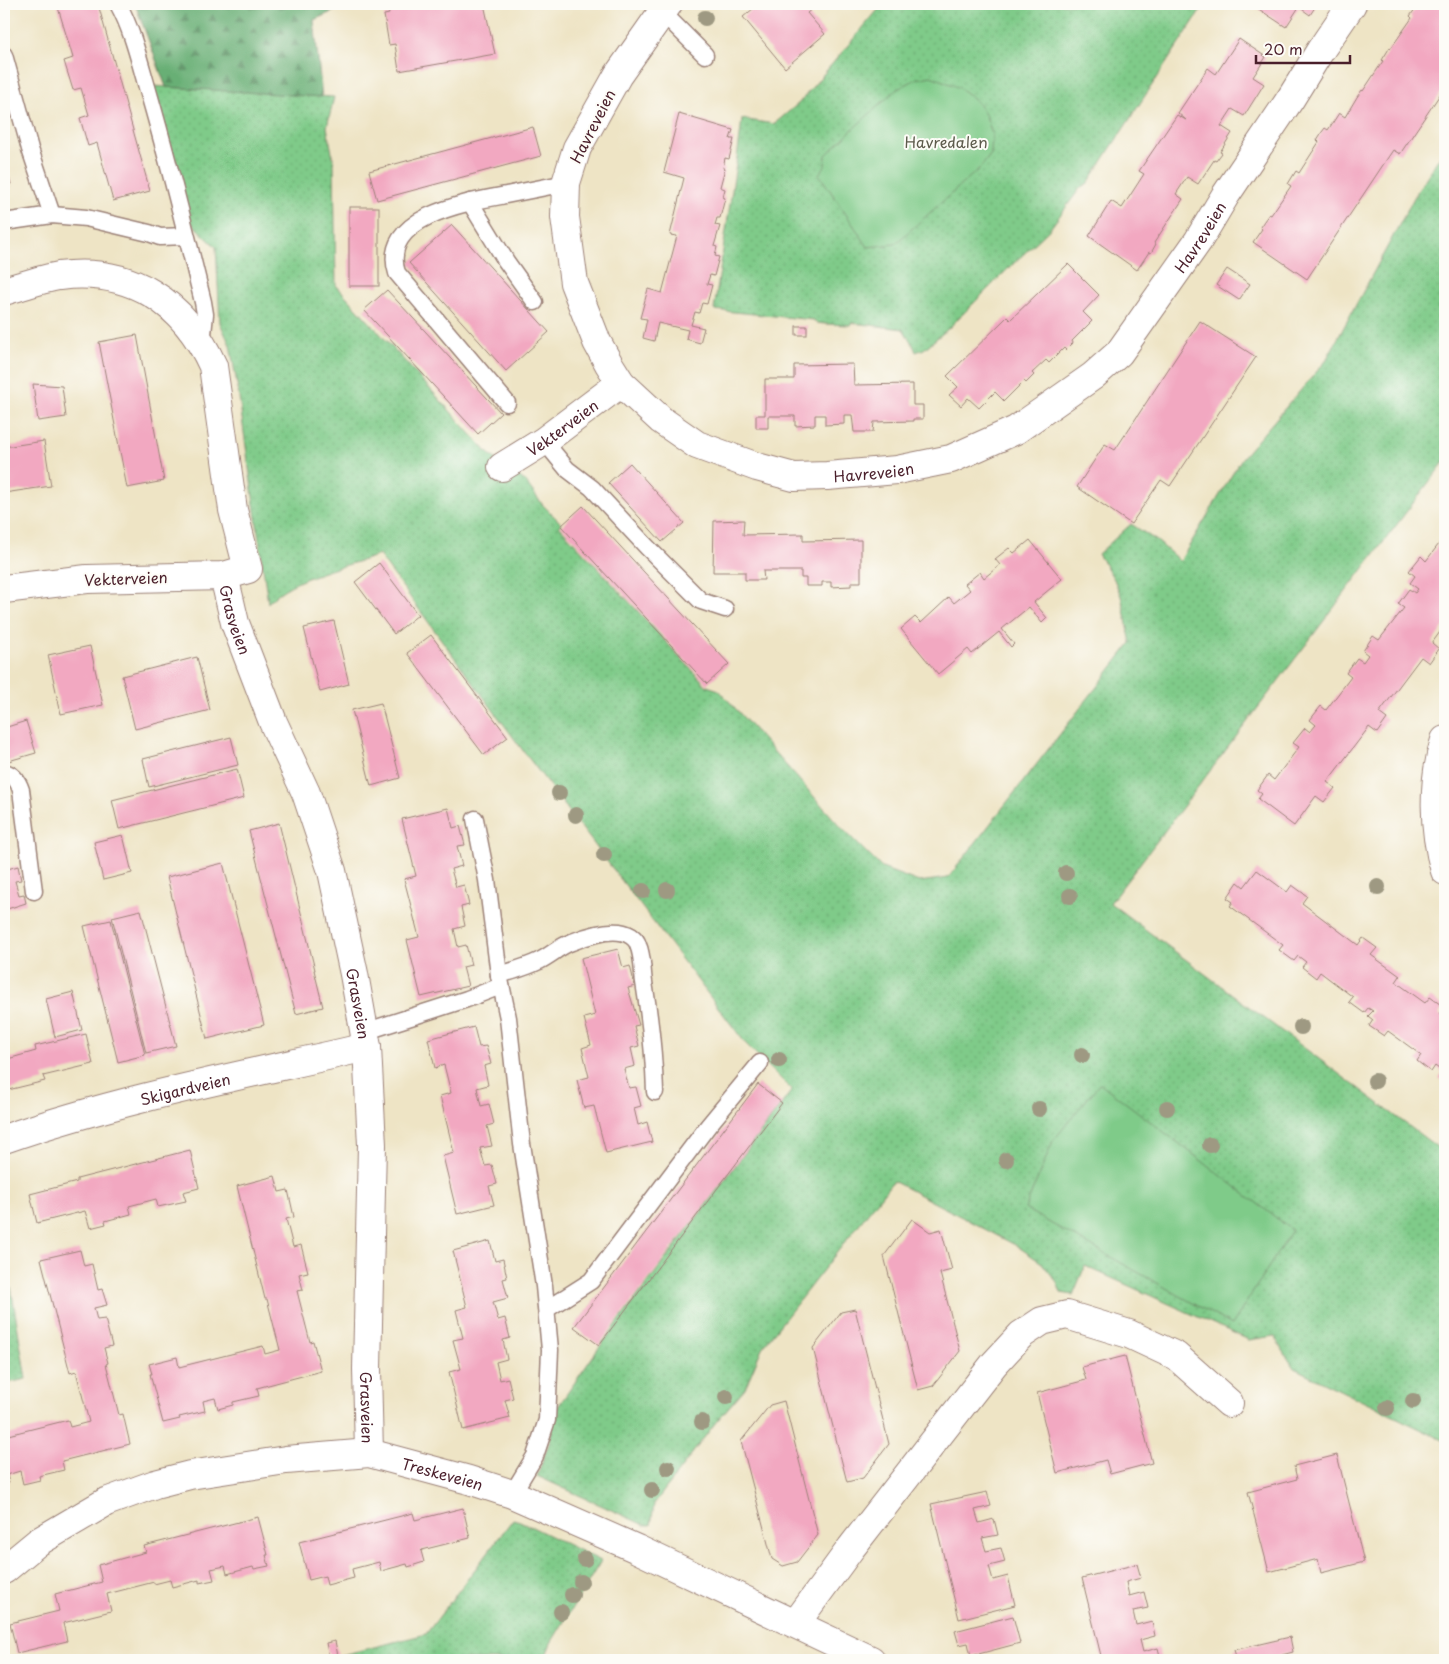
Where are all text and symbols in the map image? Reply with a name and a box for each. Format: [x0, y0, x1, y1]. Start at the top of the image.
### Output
scale bar [1256, 32, 1350, 64]
text: 20 m [1264, 37, 1303, 60]
street label: Havreveien [563, 85, 621, 167]
park label: Havredalen [904, 130, 988, 153]
street label: Havreveien [1168, 197, 1231, 277]
street label: Vekterveien [522, 393, 602, 461]
street label: Havreveien [832, 455, 916, 487]
street label: Vekterveien [84, 565, 168, 591]
street label: Grasveien [215, 582, 257, 658]
street label: Grasveien [342, 966, 377, 1041]
street label: Skigardveien [137, 1066, 232, 1110]
street label: Grasveien [356, 1371, 380, 1444]
street label: Treskeveien [399, 1451, 486, 1495]

